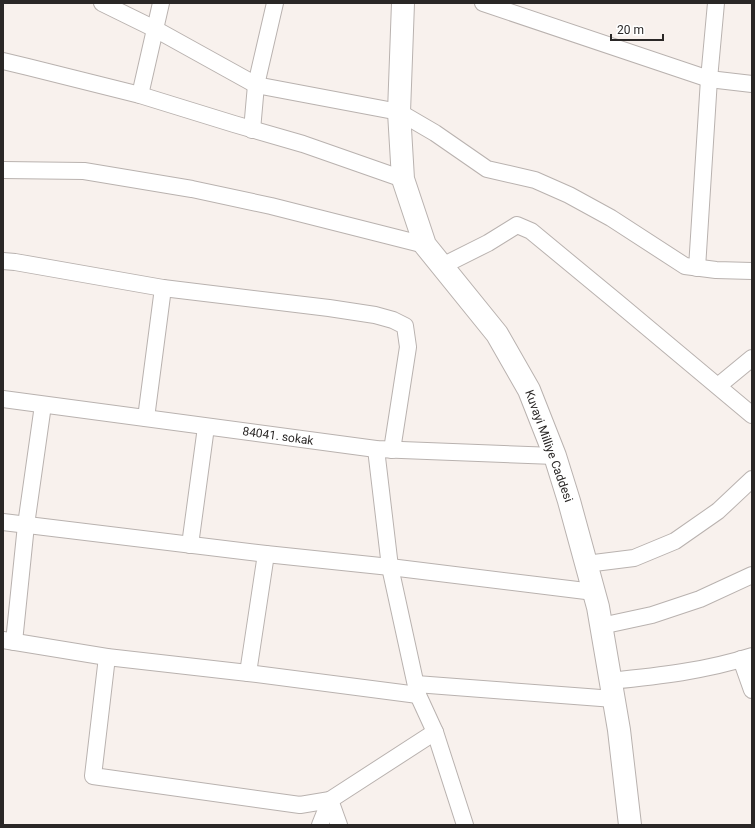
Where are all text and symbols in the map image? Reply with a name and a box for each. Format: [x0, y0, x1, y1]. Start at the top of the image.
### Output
scale bar [611, 16, 663, 42]
text: 20 m [617, 23, 644, 37]
street label: Kuvayi Milliye Caddesi [522, 388, 576, 504]
street label: 84041. sokak [242, 424, 315, 448]

